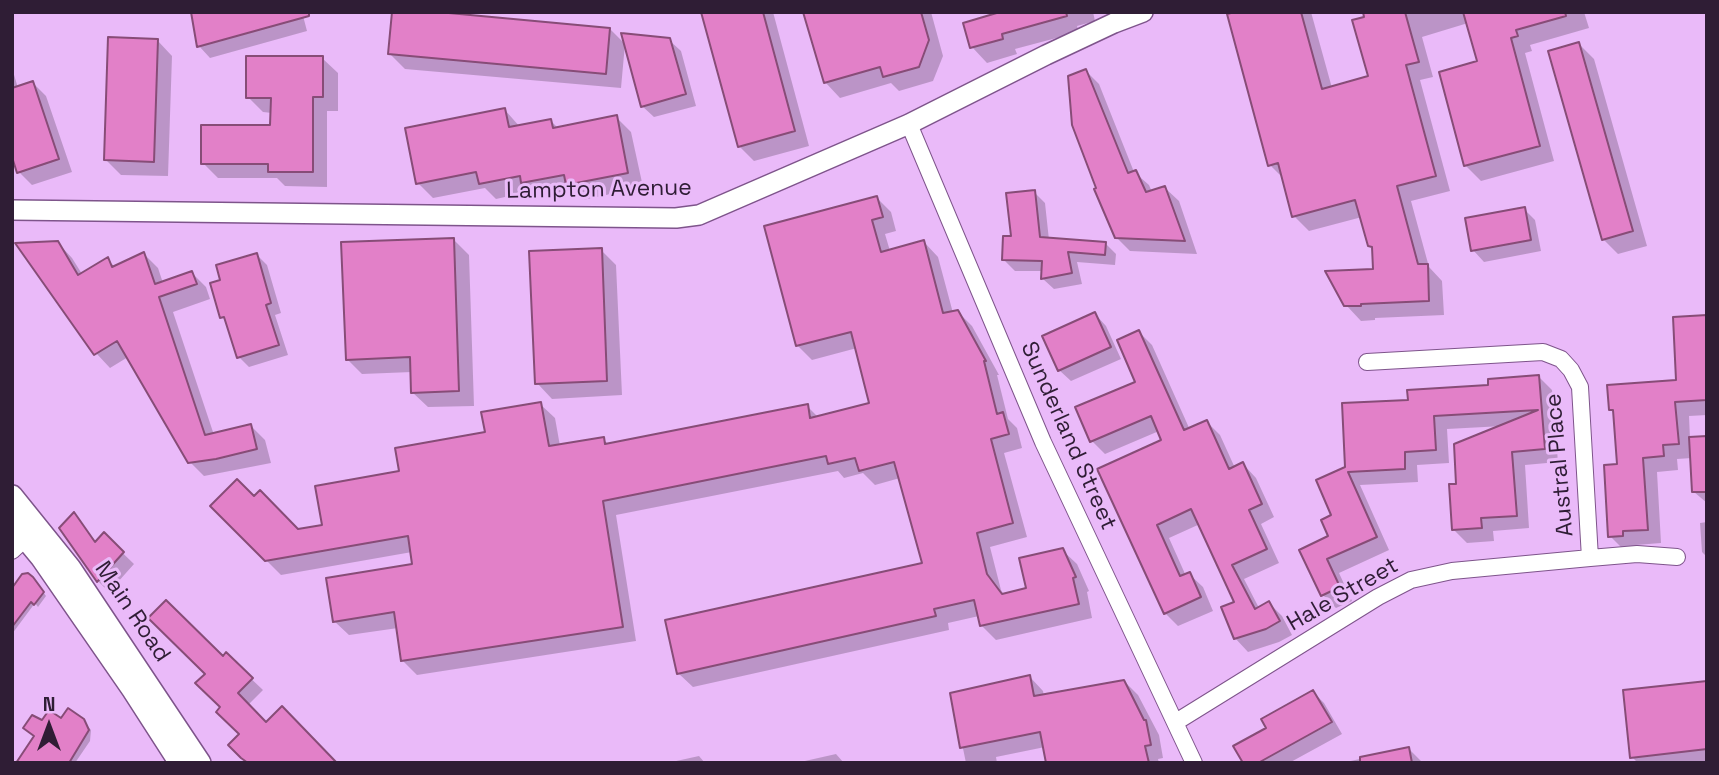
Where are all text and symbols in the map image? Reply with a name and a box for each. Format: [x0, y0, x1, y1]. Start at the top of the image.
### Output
street label: Lampton Avenue [506, 175, 692, 205]
street label: Sunderland Street [1014, 338, 1122, 534]
street label: Austral Place [1540, 392, 1580, 538]
street label: Hale Street [1283, 552, 1403, 638]
street label: Main Road [88, 557, 176, 667]
north arrow [14, 691, 84, 761]
text: N [43, 692, 55, 717]

